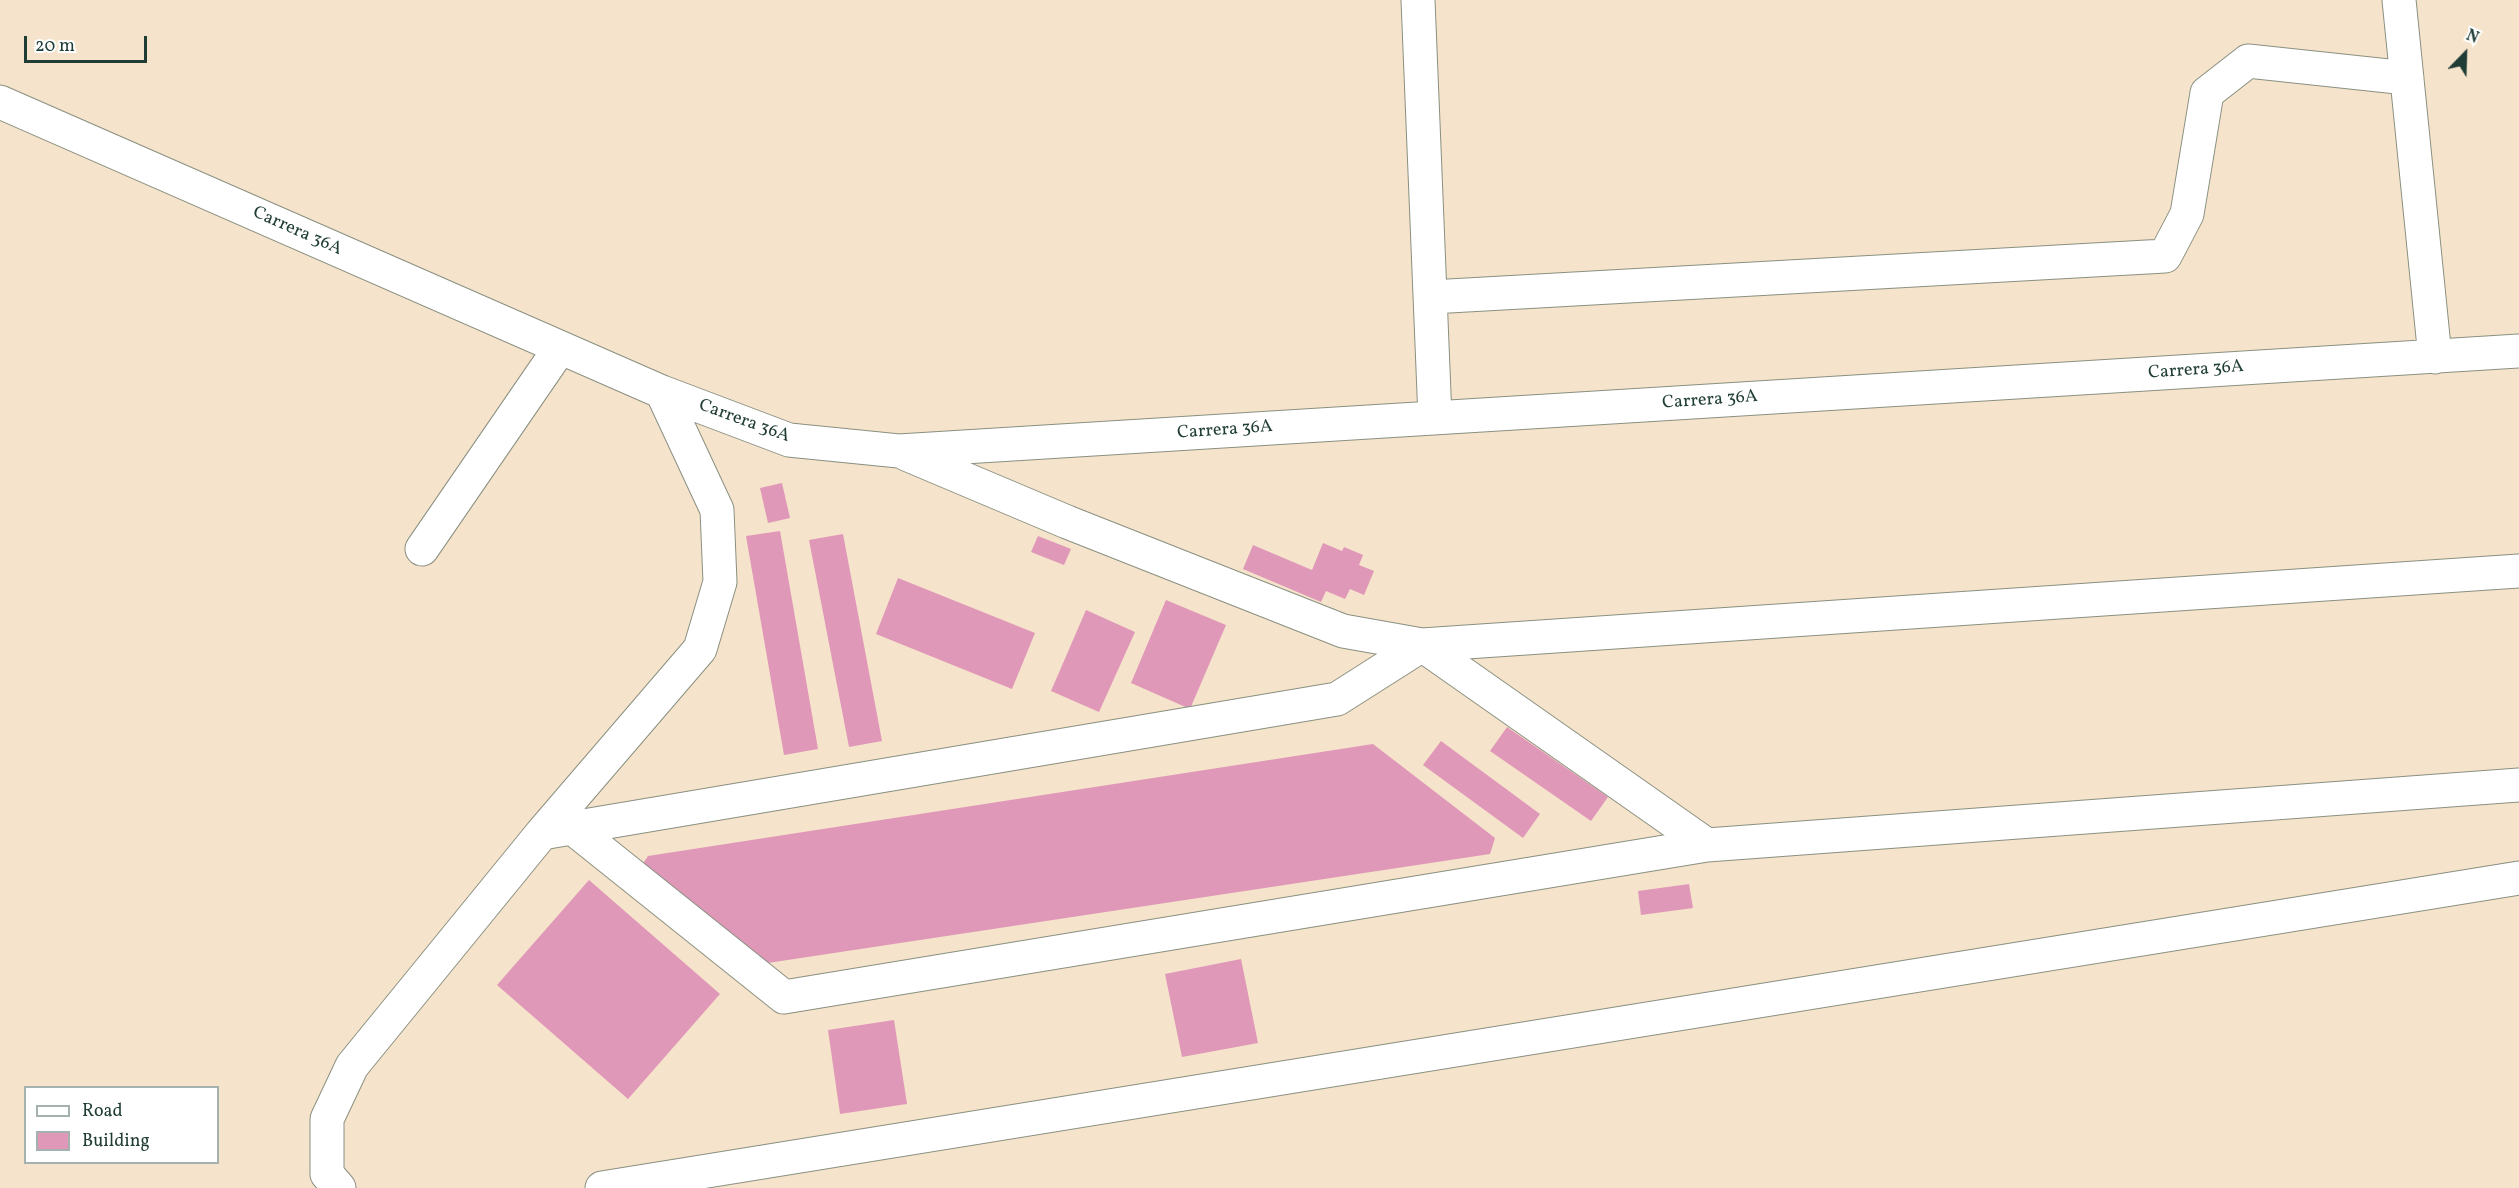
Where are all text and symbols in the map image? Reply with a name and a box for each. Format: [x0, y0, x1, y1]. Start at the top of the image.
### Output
scale bar [27, 24, 150, 62]
north arrow [2435, 24, 2495, 84]
text: N [2462, 25, 2482, 50]
text: 20 m [35, 34, 75, 59]
street label: Carrera 36A [249, 203, 345, 261]
street label: Carrera 36A [2148, 357, 2244, 385]
street label: Carrera 36A [1662, 387, 1758, 415]
street label: Carrera 36A [695, 396, 793, 448]
street label: Carrera 36A [1177, 417, 1273, 445]
legend [24, 1086, 219, 1164]
text: Road [82, 1099, 123, 1124]
text: Building [82, 1129, 150, 1154]

